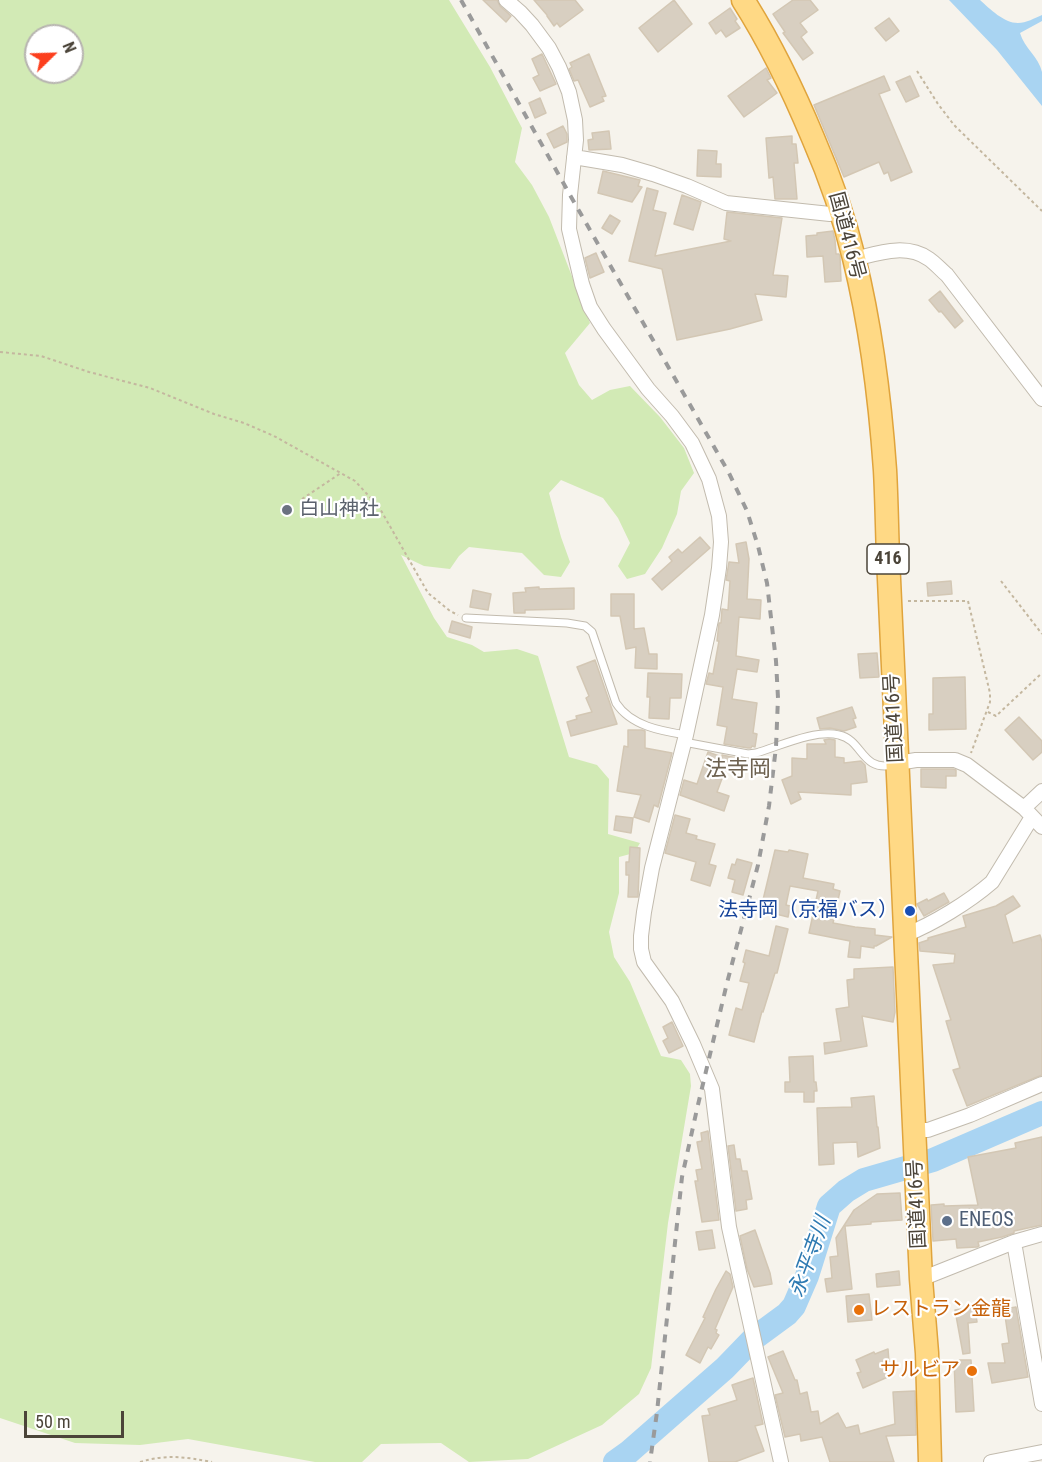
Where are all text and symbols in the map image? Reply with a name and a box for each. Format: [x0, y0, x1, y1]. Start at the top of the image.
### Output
north arrow [24, 24, 84, 84]
text: N [59, 39, 80, 56]
street label: 国道416号 [823, 190, 869, 282]
place label: 白山神社 [299, 498, 379, 522]
marker: 白山神社 [280, 503, 294, 517]
road number: 416 [867, 544, 909, 574]
street label: 国道416号 [881, 673, 909, 763]
district label: 法寺岡 [705, 757, 771, 783]
place label: 法寺岡（京福バス） [718, 899, 898, 923]
marker: 法寺岡（京福バス） [903, 904, 917, 918]
street label: 国道416号 [904, 1159, 932, 1249]
place label: ENEOS [959, 1209, 1014, 1233]
water label: 永平寺川 [785, 1213, 837, 1301]
marker: ENEOS [940, 1214, 954, 1228]
place label: レストラン金龍 [871, 1298, 1011, 1322]
marker: レストラン金龍 [852, 1303, 866, 1317]
place label: サルビア [880, 1359, 960, 1383]
marker: サルビア [965, 1364, 979, 1378]
scale bar [27, 1399, 128, 1437]
text: 50 m [35, 1411, 70, 1432]

